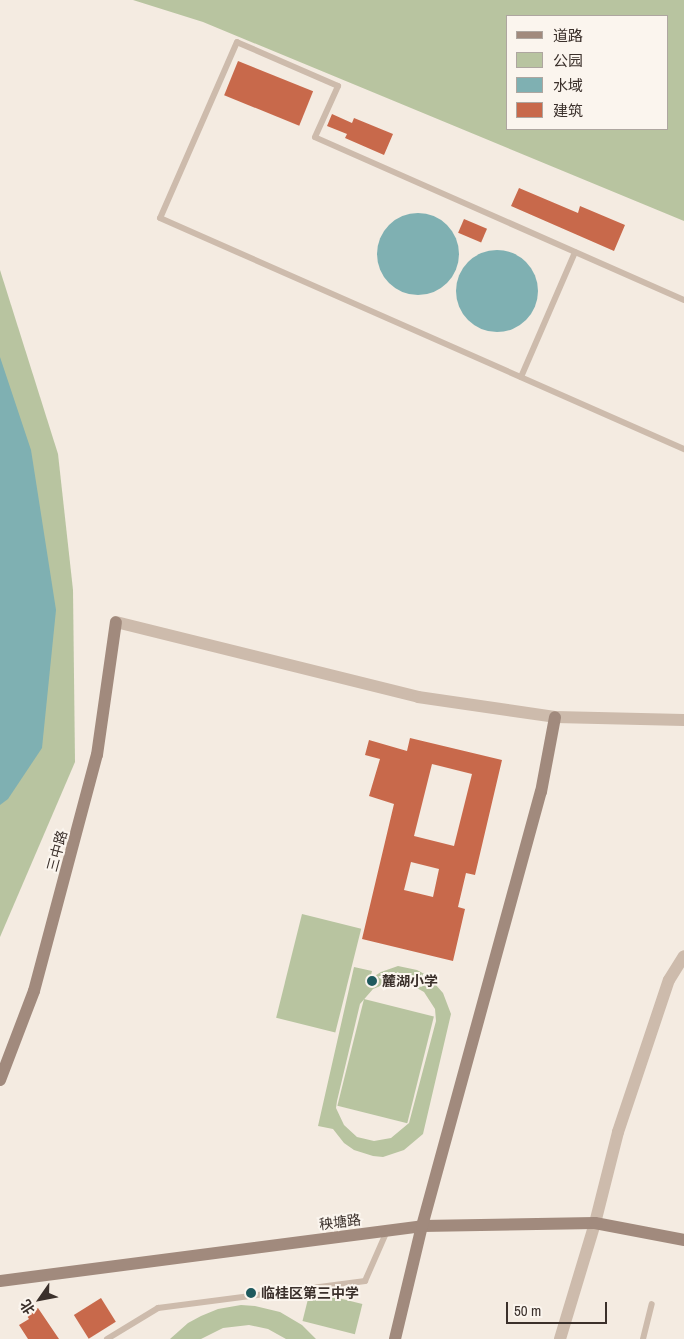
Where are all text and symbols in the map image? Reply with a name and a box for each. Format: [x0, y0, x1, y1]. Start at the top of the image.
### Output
legend [507, 15, 669, 130]
text: 道路 [553, 25, 583, 46]
text: 公园 [553, 50, 583, 71]
text: 水域 [553, 75, 583, 96]
text: 建筑 [553, 100, 583, 121]
street label: 三中路 [43, 829, 71, 873]
place label: 麓湖小学 [382, 973, 438, 989]
marker: 麓湖小学 [366, 975, 378, 987]
street label: 秧塘路 [318, 1211, 362, 1233]
north arrow [15, 1274, 65, 1324]
place label: 临桂区第三中学 [261, 1285, 359, 1301]
marker: 临桂区第三中学 [245, 1287, 257, 1299]
scale bar [509, 1292, 610, 1324]
text: 北 [16, 1296, 39, 1318]
text: 50 m [514, 1300, 541, 1321]

